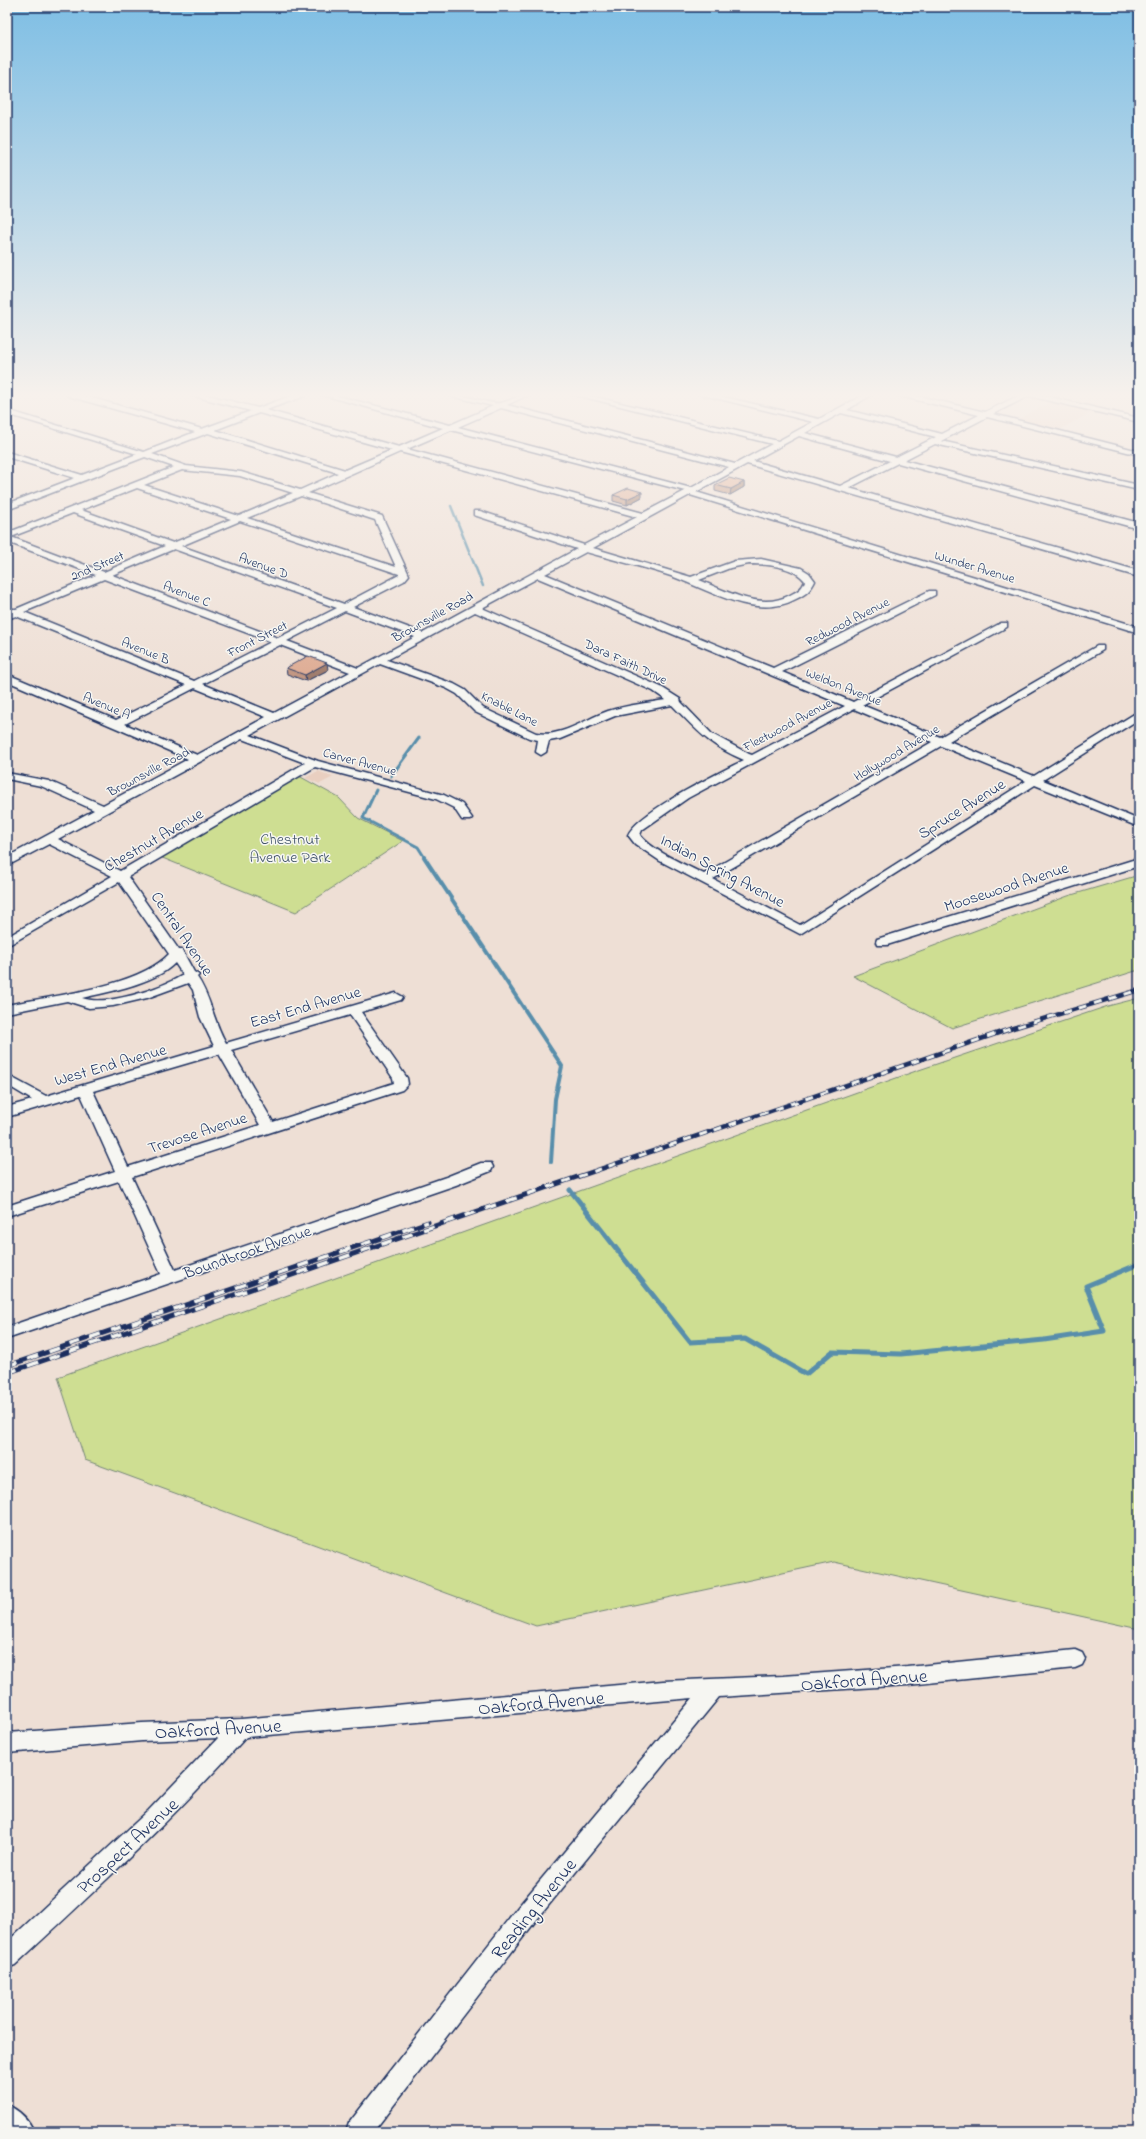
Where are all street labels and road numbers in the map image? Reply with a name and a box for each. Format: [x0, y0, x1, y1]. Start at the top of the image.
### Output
street label: 2nd Street [68, 546, 128, 586]
street label: Wunder Avenue [932, 546, 1017, 589]
street label: Avenue D [236, 549, 291, 584]
street label: Avenue C [160, 577, 213, 612]
street label: Brownsville Road [388, 587, 477, 648]
street label: Redwood Avenue [803, 593, 893, 652]
street label: Front Street [224, 616, 291, 663]
street label: Avenue B [118, 633, 173, 670]
street label: Dara Faith Drive [580, 634, 670, 690]
street label: Weldon Avenue [802, 663, 885, 711]
street label: Knable Lane [478, 687, 541, 732]
street label: Avenue A [80, 688, 133, 725]
street label: Fleetwood Avenue [739, 694, 836, 757]
street label: Hollywood Avenue [850, 720, 944, 787]
street label: Brownsville Road [104, 742, 194, 802]
street label: Carver Avenue [321, 743, 399, 781]
street label: Spruce Avenue [914, 773, 1011, 846]
street label: Chestnut Avenue [100, 802, 209, 879]
street label: Indian Spring Avenue [656, 829, 789, 915]
street label: Moosewood Avenue [941, 856, 1073, 919]
street label: Central Avenue [144, 887, 219, 982]
street label: East End Avenue [247, 980, 365, 1035]
street label: West End Avenue [52, 1038, 170, 1093]
street label: Trevose Avenue [145, 1106, 251, 1161]
street label: Boundbrook Avenue [180, 1220, 315, 1286]
street label: Oakford Avenue [800, 1664, 929, 1699]
street label: Oakford Avenue [477, 1685, 606, 1723]
street label: Oakford Avenue [154, 1714, 283, 1747]
street label: Prospect Avenue [72, 1792, 186, 1901]
street label: Reading Avenue [486, 1853, 586, 1967]

